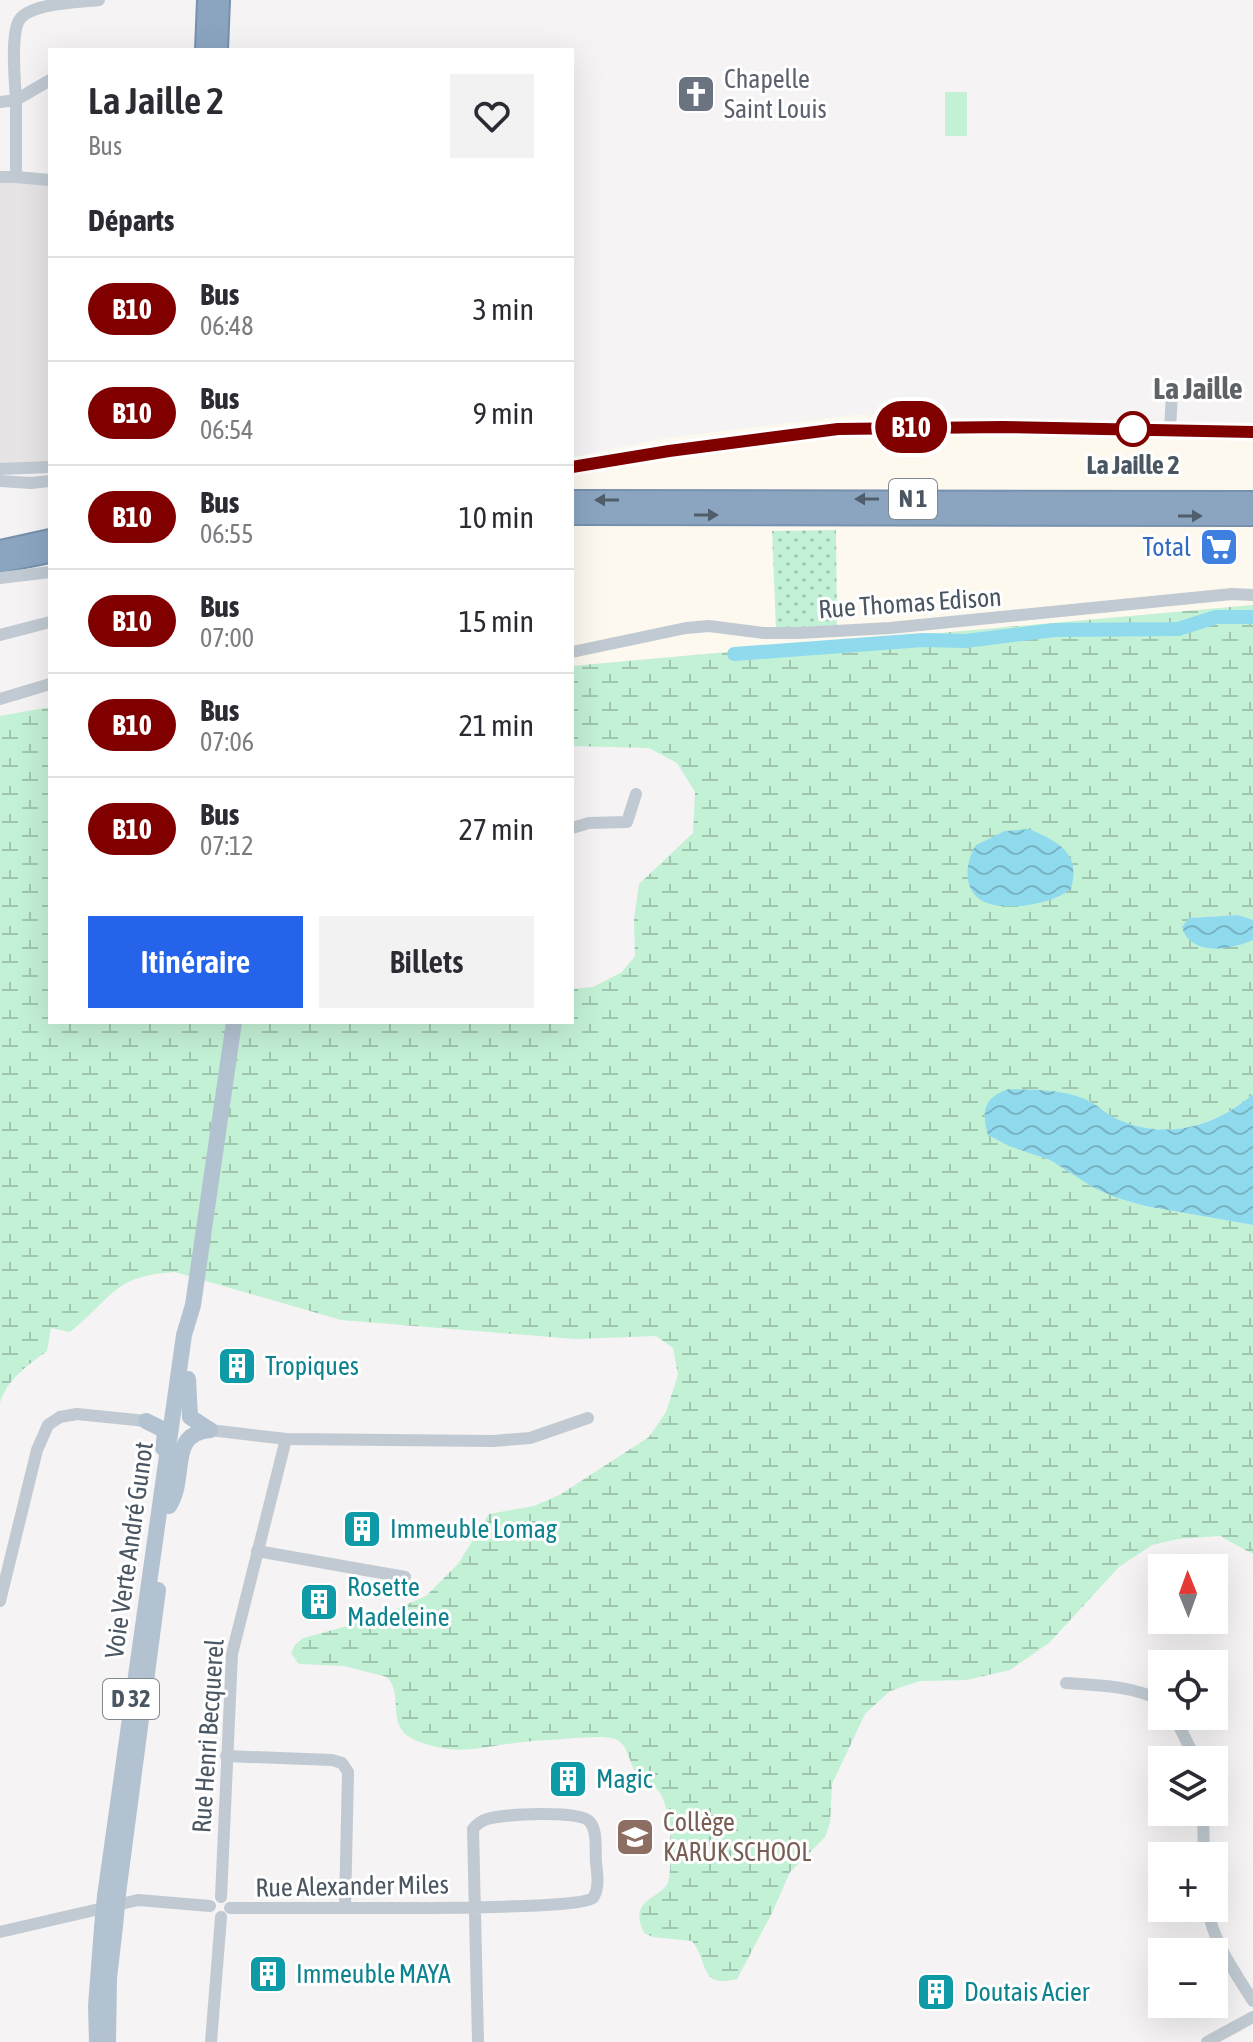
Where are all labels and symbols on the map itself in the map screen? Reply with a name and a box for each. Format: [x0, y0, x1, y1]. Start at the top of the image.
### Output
place label: Chapelle Saint Louis [724, 64, 827, 124]
church icon: Chapelle Saint Louis [675, 73, 717, 115]
district label: La Jaille [1153, 371, 1243, 405]
line badge: B10 [865, 401, 957, 453]
marker: La Jaille 2 [1116, 412, 1150, 446]
place label: La Jaille 2 [1086, 450, 1180, 480]
road number: N 1 [889, 479, 937, 519]
one-way arrow [854, 493, 879, 505]
one-way arrow [594, 494, 619, 506]
one-way arrow [694, 509, 719, 521]
one-way arrow [1178, 510, 1203, 522]
supermarket icon: Total [1198, 526, 1240, 568]
place label: Total [1142, 532, 1191, 562]
street label: Rue Thomas Edison [817, 582, 1003, 624]
building icon: Tropiques [216, 1345, 258, 1387]
place label: Tropiques [265, 1351, 359, 1381]
street label: Voie Verte André Gunot [99, 1440, 159, 1660]
building icon: Immeuble Lomag [341, 1508, 383, 1550]
place label: Immeuble Lomag [390, 1514, 558, 1544]
north arrow [1148, 1554, 1228, 1634]
place label: Rosette Madeleine [347, 1572, 449, 1632]
building icon: Rosette Madeleine [298, 1581, 340, 1623]
street label: Rue Henri Becquerel [186, 1638, 230, 1834]
road number: D 32 [103, 1679, 159, 1719]
building icon: Magic [547, 1758, 589, 1800]
place label: Magic [596, 1764, 653, 1794]
place label: Collège KARUK SCHOOL [663, 1807, 811, 1867]
school or university icon: Collège KARUK SCHOOL [614, 1816, 656, 1858]
street label: Rue Alexander Miles [255, 1869, 449, 1903]
building icon: Immeuble MAYA [247, 1953, 289, 1995]
place label: Immeuble MAYA [296, 1959, 451, 1989]
building icon: Doutais Acier [915, 1971, 957, 2013]
place label: Doutais Acier [964, 1977, 1090, 2007]

